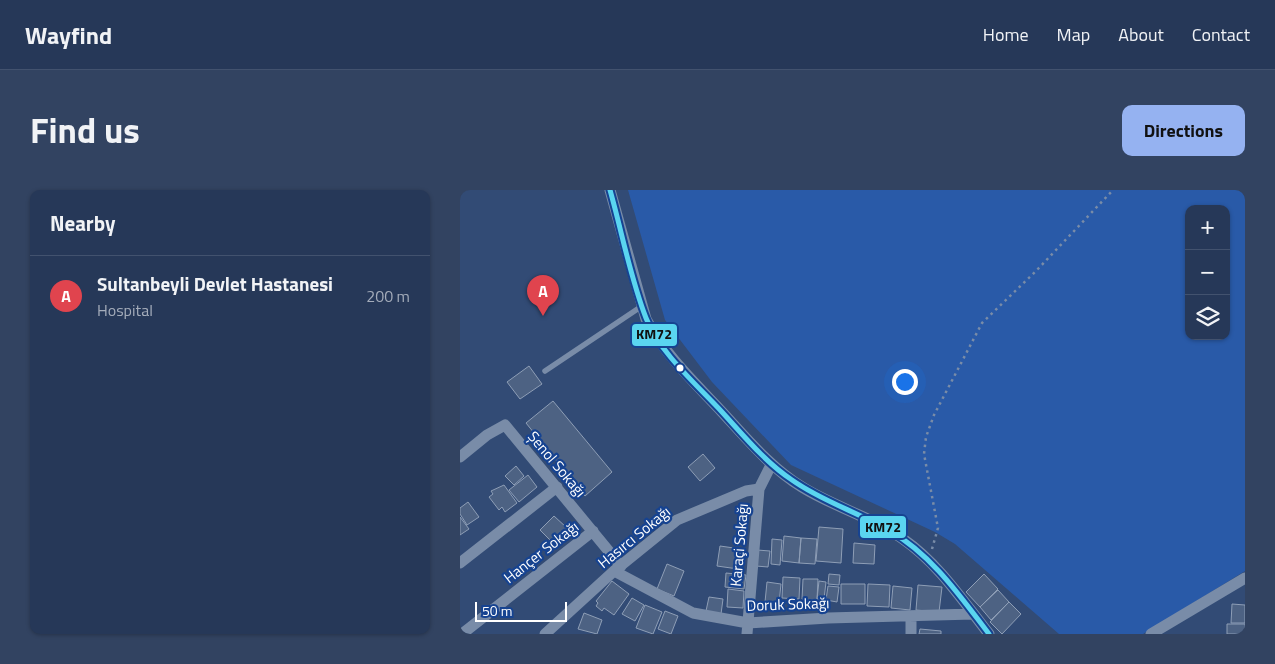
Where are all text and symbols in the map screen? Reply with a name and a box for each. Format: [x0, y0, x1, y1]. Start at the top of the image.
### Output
text: Wayfind [25, 17, 112, 53]
text: Home [983, 21, 1029, 48]
text: Map [1057, 21, 1090, 48]
text: About [1118, 21, 1164, 48]
text: Contact [1192, 21, 1250, 48]
text: Find us [30, 103, 140, 157]
button: Directions [1122, 105, 1245, 156]
map controls [1185, 205, 1230, 340]
button: + [1185, 205, 1230, 250]
text: Nearby [50, 207, 115, 239]
button: − [1185, 250, 1230, 295]
text: Sultanbeyli Devlet Hastanesi [97, 269, 333, 298]
pin: A [527, 275, 559, 316]
text: A [61, 284, 71, 308]
text: 200 m [366, 284, 410, 308]
button: layers [1185, 295, 1230, 340]
text: Hospital [97, 298, 153, 322]
line badge: KM72 [631, 323, 678, 347]
text: KM72 [636, 323, 672, 344]
unlabelled marker [675, 363, 685, 373]
your location [892, 369, 918, 395]
street label: Şenol Sokağı [522, 426, 592, 502]
street label: Hasırcı Sokağı [593, 500, 675, 574]
street label: Karaçi Sokağı [724, 502, 754, 588]
street label: Hançer Sokağı [498, 515, 584, 589]
line badge: KM72 [859, 515, 907, 539]
text: KM72 [865, 516, 901, 537]
street label: Doruk Sokağı [746, 591, 830, 617]
scale bar [475, 599, 568, 622]
text: 50 m [482, 600, 512, 621]

